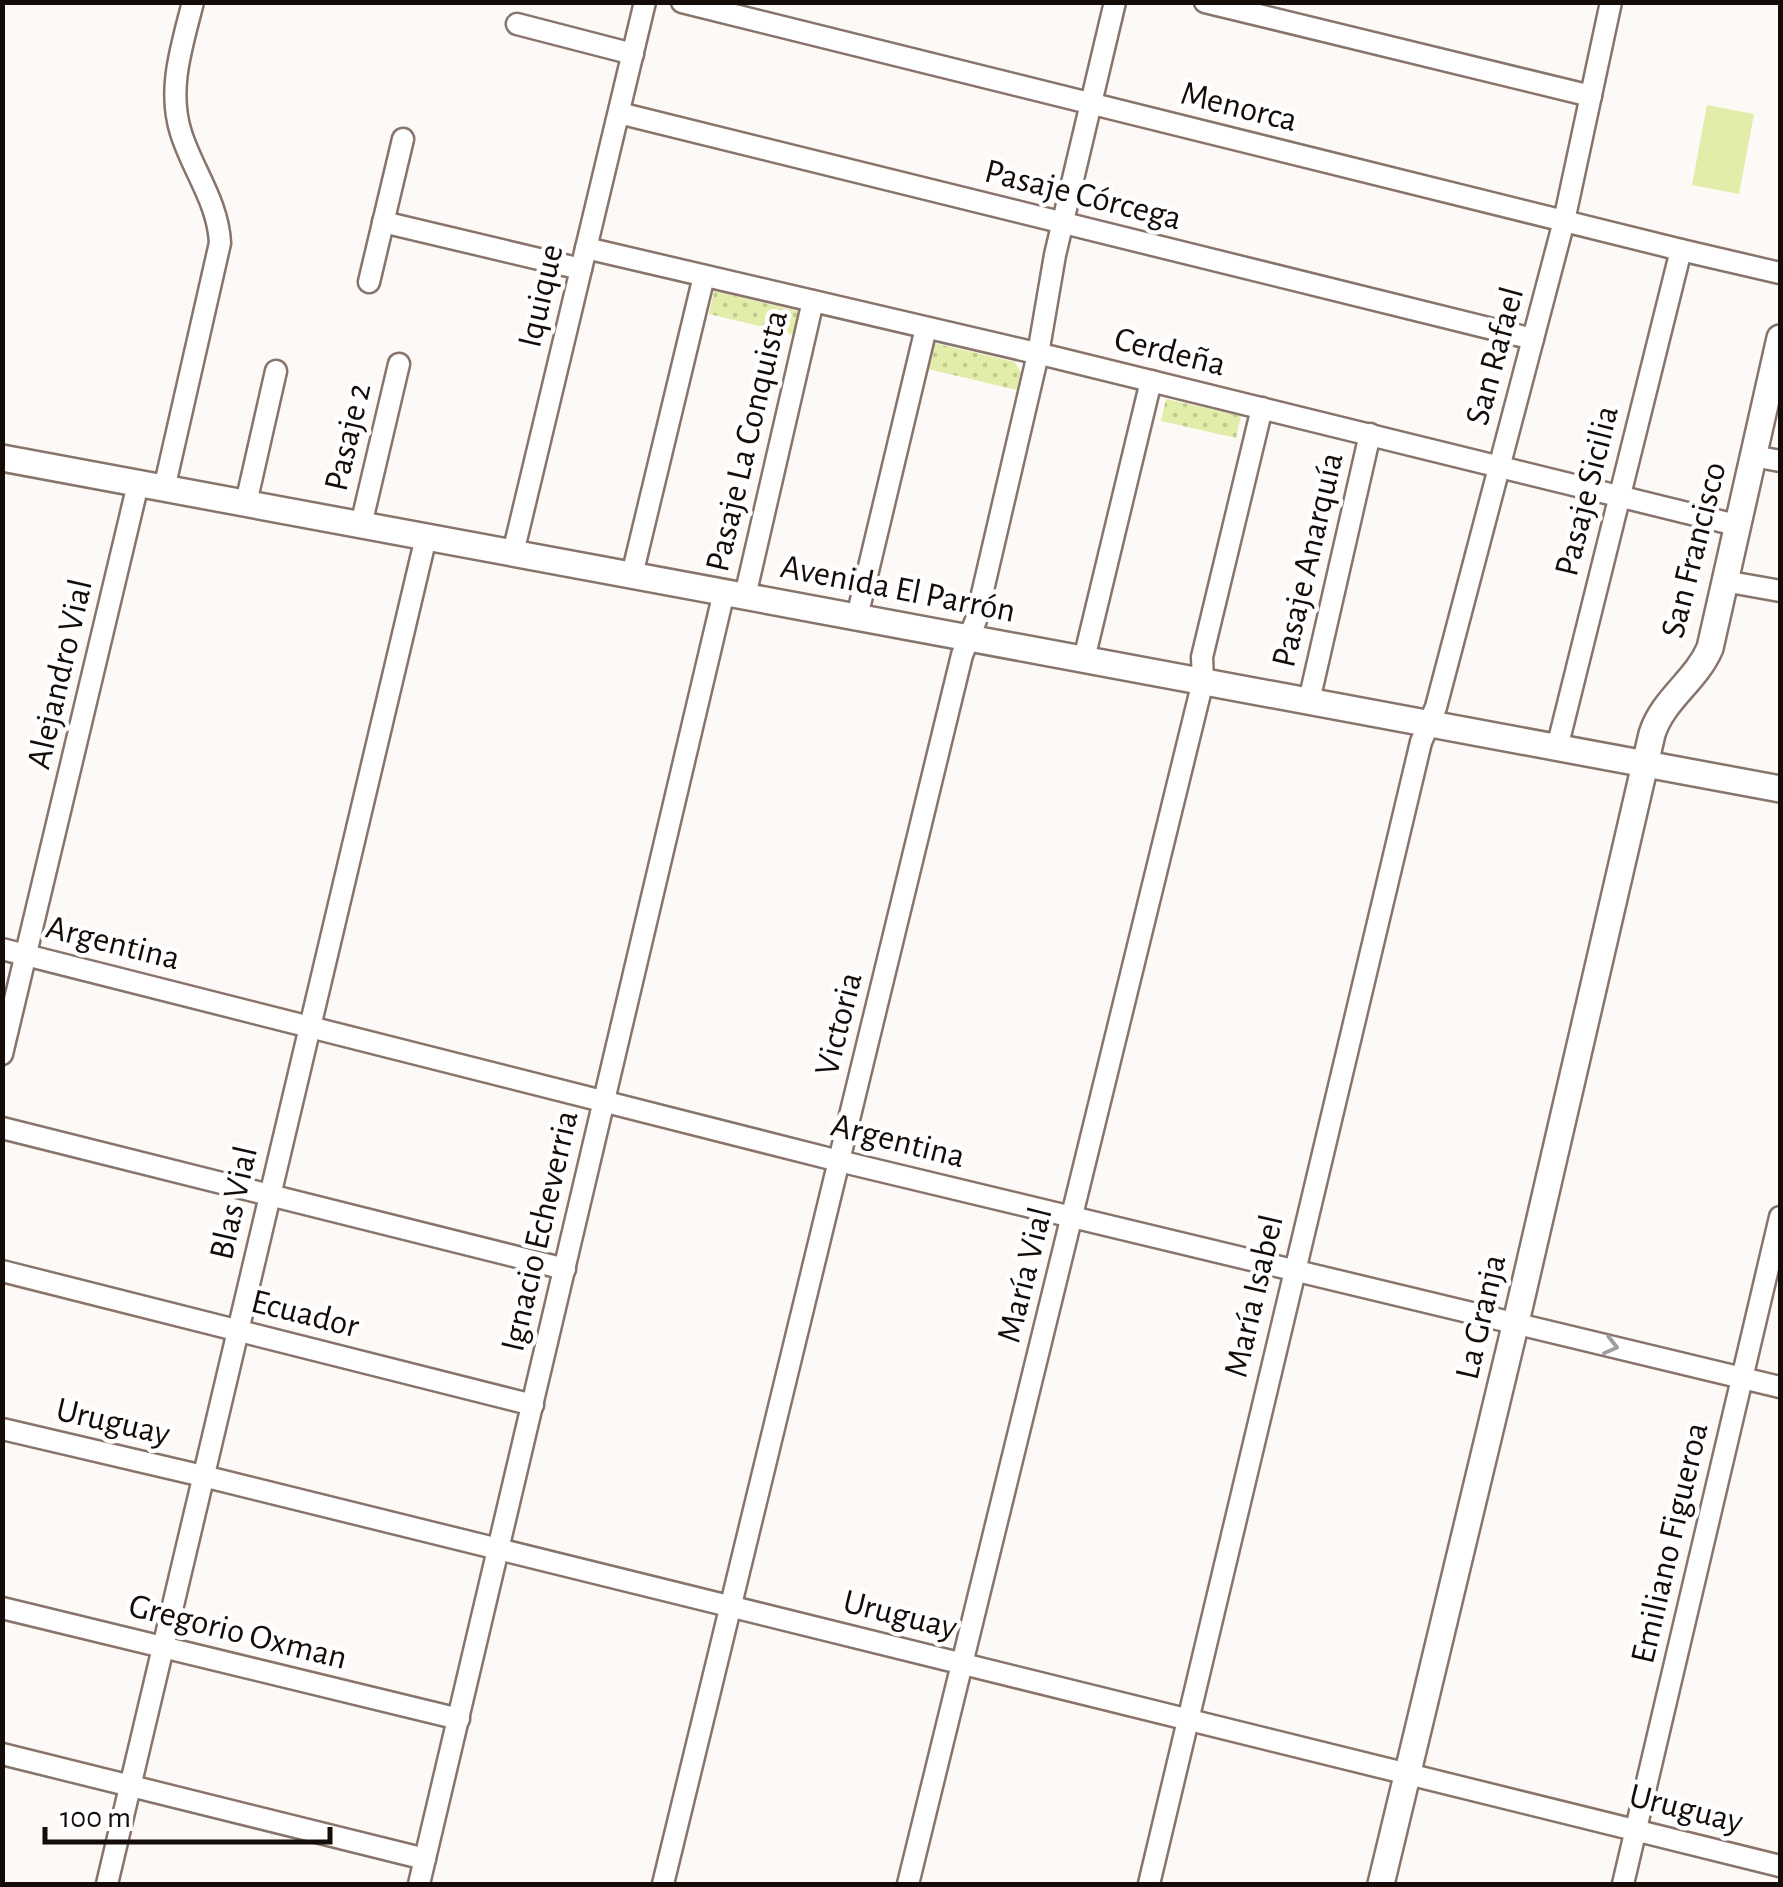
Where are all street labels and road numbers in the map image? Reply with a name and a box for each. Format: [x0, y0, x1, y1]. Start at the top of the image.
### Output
street label: Menorca [1177, 76, 1301, 138]
street label: Pasaje Córcega [981, 154, 1185, 236]
street label: Iquique [512, 241, 570, 351]
street label: San Rafael [1460, 283, 1530, 429]
street label: Pasaje La Conquista [700, 307, 794, 575]
street label: Cerdeña [1111, 321, 1229, 383]
street label: Pasaje 2 [319, 380, 377, 494]
street label: Pasaje Sicilia [1549, 402, 1625, 580]
street label: Pasaje Anarquía [1266, 449, 1350, 671]
street label: San Francisco [1655, 459, 1733, 641]
street label: Avenida El Parrón [778, 549, 1018, 629]
street label: Alejandro Vial [21, 576, 99, 772]
street label: Argentina [43, 910, 183, 976]
street label: Victoria [809, 969, 869, 1079]
street label: Ignacio Echeverria [495, 1107, 585, 1355]
street label: Argentina [828, 1108, 968, 1174]
street label: Blas Vial [204, 1143, 264, 1263]
street label: María Vial [991, 1204, 1059, 1346]
street label: María Isabel [1218, 1211, 1290, 1381]
street label: La Granja [1450, 1251, 1512, 1383]
street label: Ecuador [248, 1284, 363, 1344]
street label: Uruguay [53, 1392, 173, 1452]
street label: Emiliano Figueroa [1625, 1419, 1715, 1667]
street label: Uruguay [840, 1584, 961, 1646]
street label: Gregorio Oxman [125, 1588, 351, 1676]
street label: Uruguay [1626, 1778, 1747, 1840]

